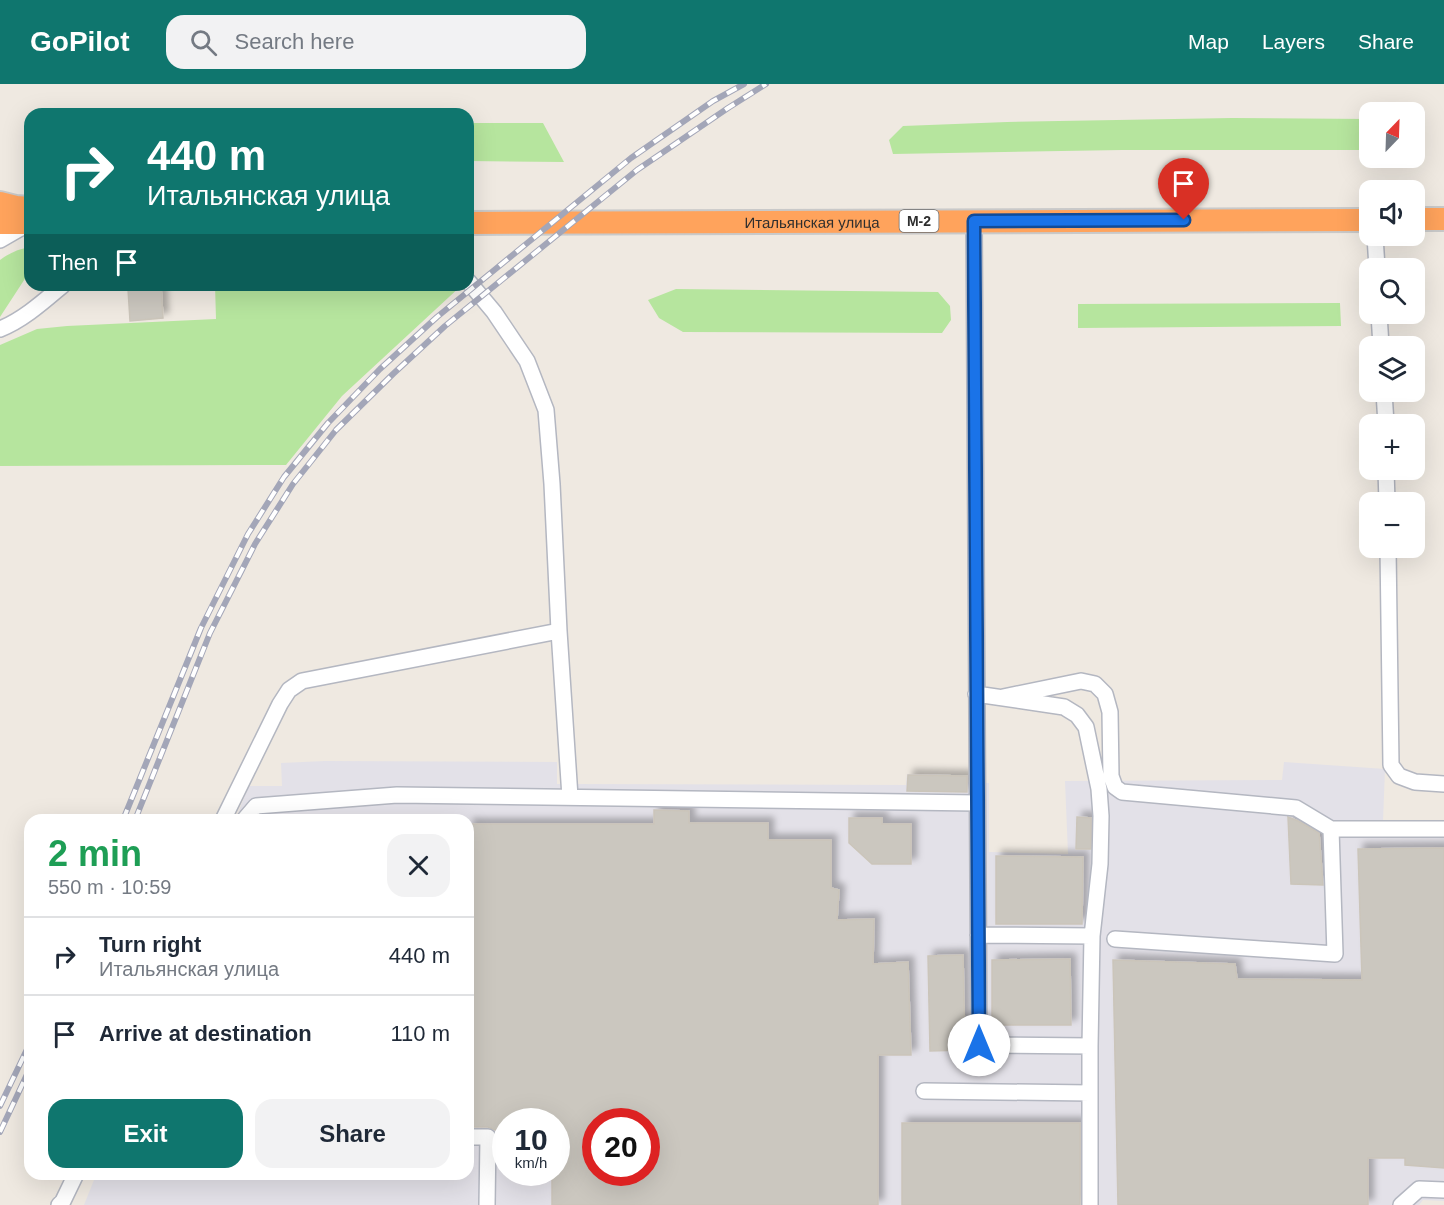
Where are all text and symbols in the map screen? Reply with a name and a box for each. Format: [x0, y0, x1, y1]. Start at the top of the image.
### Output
search box [166, 15, 586, 69]
text: GoPilot [30, 26, 130, 57]
icon: search [187, 26, 220, 59]
text: Search here [235, 29, 354, 54]
text: Map [1188, 30, 1229, 53]
text: Layers [1262, 30, 1325, 53]
text: Share [1358, 30, 1414, 53]
north arrow [1359, 102, 1425, 168]
map controls [1359, 102, 1425, 558]
icon: right [48, 132, 126, 210]
text: 440 m [147, 132, 266, 179]
pin [1158, 158, 1209, 220]
icon: arrive [1167, 167, 1200, 200]
button: sound [1359, 180, 1425, 246]
text: Итальянская улица [147, 181, 390, 211]
road number: М-2 [900, 210, 938, 232]
street label: Итальянская улица [744, 213, 880, 231]
icon: arrive [110, 246, 143, 279]
text: Then [48, 250, 98, 275]
button: search [1359, 258, 1425, 324]
button: layers [1359, 336, 1425, 402]
button: + [1359, 414, 1425, 480]
button: − [1359, 492, 1425, 558]
text: 2 min [48, 833, 142, 874]
button: close [387, 834, 450, 897]
text: 550 m · 10:59 [48, 876, 171, 898]
text: Turn right [99, 932, 201, 957]
icon: right [48, 940, 81, 973]
text: 440 m [389, 943, 450, 968]
text: Итальянская улица [99, 958, 279, 980]
position arrow [947, 1013, 1011, 1077]
icon: arrive [48, 1018, 81, 1051]
text: Arrive at destination [99, 1021, 312, 1046]
text: 110 m [390, 1021, 450, 1046]
button: Exit [48, 1099, 243, 1168]
button: Share [255, 1099, 450, 1168]
speed limit sign: 20 [582, 1108, 660, 1186]
text: 10 [514, 1123, 548, 1156]
text: km/h [515, 1154, 547, 1171]

